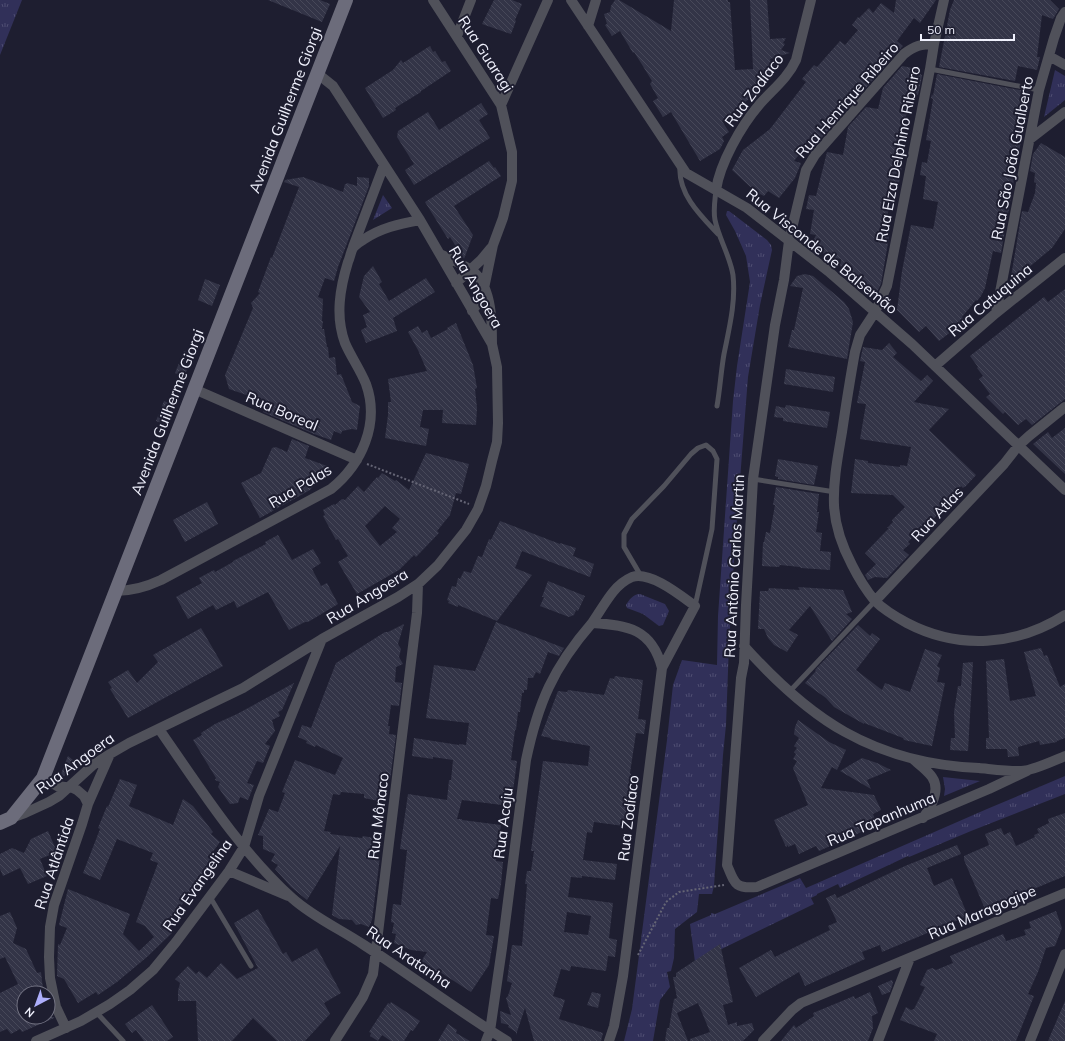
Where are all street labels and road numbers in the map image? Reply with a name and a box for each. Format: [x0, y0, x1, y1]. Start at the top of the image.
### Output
street label: Rua Guaragi [454, 12, 518, 96]
street label: Avenida Guilherme Giorgi [245, 24, 325, 196]
street label: Rua Henrique Ribeiro [791, 38, 903, 162]
street label: Rua Zodíaco [720, 50, 788, 130]
street label: Rua Elza Delphino Ribeiro [872, 64, 924, 244]
street label: Rua São João Gualberto [987, 74, 1037, 242]
street label: Rua Visconde de Balsemão [742, 184, 902, 318]
street label: Rua Angoera [445, 242, 507, 332]
street label: Rua Catuquina [944, 259, 1036, 341]
street label: Avenida Guilherme Giorgi [127, 326, 207, 498]
street label: Rua Boreal [243, 387, 321, 435]
street label: Rua Palas [265, 460, 335, 512]
street label: Rua Antônio Carlos Martin [720, 474, 748, 658]
street label: Rua Atlas [907, 483, 967, 545]
street label: Rua Angoera [323, 564, 411, 628]
street label: Rua Angoera [32, 728, 118, 798]
street label: Rua Mônaco [363, 772, 393, 860]
street label: Rua Zodíaco [613, 774, 643, 862]
street label: Rua Acaju [489, 786, 517, 860]
street label: Rua Tapanhuma [824, 788, 938, 850]
street label: Rua Atlântida [30, 814, 78, 912]
street label: Rua Evangelina [158, 835, 236, 935]
street label: Rua Maragogipe [925, 881, 1039, 943]
street label: Rua Aratanha [363, 922, 455, 992]

